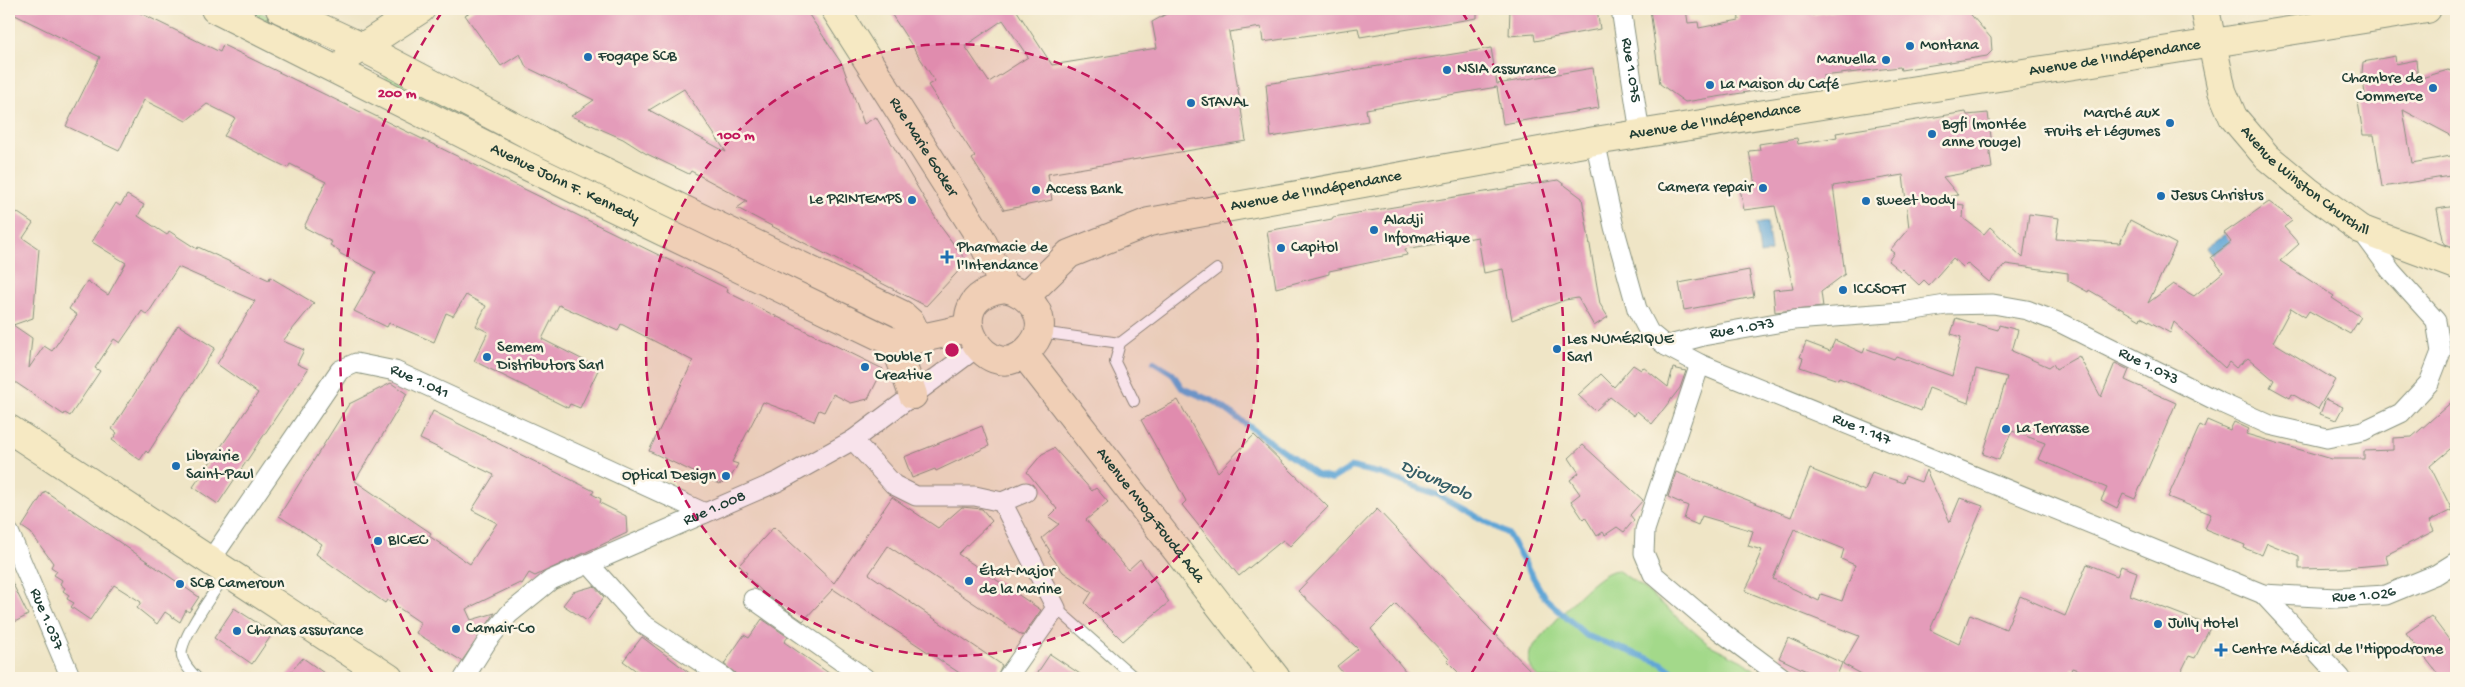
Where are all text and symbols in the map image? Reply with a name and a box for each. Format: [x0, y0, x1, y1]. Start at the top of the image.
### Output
street label: Avenue de l'Indépendance [2028, 35, 2203, 81]
street label: Rue 1.075 [1616, 37, 1645, 104]
place label: Montana [1920, 37, 1980, 56]
marker: Montana [1904, 40, 1916, 52]
place label: Fogape SCB [597, 48, 678, 67]
marker: Fogape SCB [582, 51, 594, 63]
place label: Manuella [1817, 51, 1877, 70]
marker: Manuella [1880, 54, 1892, 66]
place label: NSIA assurance [1457, 61, 1557, 80]
marker: NSIA assurance [1441, 64, 1453, 76]
place label: Chambre de Commerce [2342, 70, 2424, 107]
place label: La Maison du Café [1720, 76, 1840, 95]
marker: La Maison du Café [1704, 79, 1716, 91]
marker: Chambre de Commerce [2427, 82, 2439, 94]
text: 200 m [378, 85, 417, 103]
street label: Rue Marie Gocker [884, 94, 962, 202]
place label: STAVAL [1201, 94, 1249, 113]
marker: STAVAL [1185, 97, 1197, 109]
street label: Avenue de l'Indépendance [1628, 99, 1803, 145]
place label: Marché aux Fruits et Légumes [2043, 105, 2161, 142]
place label: Bgfi (montée anne rouge) [1941, 116, 2027, 153]
marker: Marché aux Fruits et Légumes [2164, 117, 2176, 129]
street label: Avenue Winston Churchill [2236, 122, 2372, 241]
text: 100 m [716, 127, 755, 145]
marker: Bgfi (montée anne rouge) [1926, 128, 1938, 140]
street label: Avenue John F. Kennedy [487, 140, 643, 228]
street label: Avenue de l'Indépendance [1229, 167, 1404, 217]
place label: Camera repair [1658, 179, 1754, 198]
place label: Access Bank [1046, 181, 1124, 200]
marker: Camera repair [1757, 182, 1769, 194]
marker: Access Bank [1030, 184, 1042, 196]
place label: Jesus Christus [2171, 187, 2264, 206]
marker: Jesus Christus [2155, 190, 2167, 202]
place label: Le PRINTEMPS [809, 191, 903, 210]
place label: sweet body [1876, 192, 1955, 211]
marker: Le PRINTEMPS [906, 194, 918, 206]
marker: sweet body [1860, 195, 1872, 207]
place label: Aladji Informatique [1384, 212, 1471, 249]
marker: Aladji Informatique [1368, 224, 1380, 236]
place label: Pharmacie de l'Intendance [956, 239, 1049, 276]
place label: Capitol [1291, 239, 1338, 258]
marker: Capitol [1275, 242, 1287, 254]
marker: Pharmacie de l'Intendance [941, 251, 953, 263]
place label: ICCSOFT [1853, 281, 1906, 300]
marker: ICCSOFT [1837, 284, 1849, 296]
street label: Rue 1.073 [1708, 314, 1776, 344]
place label: Les NUMÉRIQUE Sarl [1567, 331, 1675, 368]
place label: Semem Distributors Sarl [496, 339, 604, 376]
centre of rings [943, 341, 961, 359]
marker: Les NUMÉRIQUE Sarl [1551, 343, 1563, 355]
street label: Rue 1.073 [2115, 344, 2182, 390]
place label: Double T Creative [874, 349, 933, 386]
marker: Semem Distributors Sarl [481, 351, 493, 363]
street label: Rue 1.041 [389, 361, 452, 404]
marker: Double T Creative [859, 361, 871, 373]
street label: Rue 1.147 [1829, 409, 1894, 451]
place label: La Terrasse [2016, 420, 2090, 439]
marker: La Terrasse [2000, 423, 2012, 435]
street label: Avenue Mvog-Fouda Ada [1091, 444, 1209, 588]
place label: Librairie Saint-Paul [186, 448, 254, 485]
water label: Djoungolo [1397, 456, 1476, 506]
marker: Librairie Saint-Paul [170, 460, 182, 472]
place label: Optical Design [622, 467, 716, 486]
marker: Optical Design [720, 470, 732, 482]
street label: Rue 1.008 [681, 487, 749, 531]
place label: BICEC [387, 532, 429, 551]
marker: BICEC [372, 535, 384, 547]
place label: État-Major de la Marine [979, 563, 1062, 600]
place label: SCB Cameroun [190, 575, 285, 594]
marker: État-Major de la Marine [963, 575, 975, 587]
marker: SCB Cameroun [174, 578, 186, 590]
street label: Rue 1.026 [2331, 582, 2400, 608]
street label: Rue 1.037 [25, 586, 68, 654]
place label: Jully Hotel [2168, 615, 2238, 634]
marker: Jully Hotel [2152, 618, 2164, 630]
place label: Camair-Co [466, 620, 535, 639]
place label: Chanas assurance [247, 622, 364, 641]
marker: Camair-Co [450, 623, 462, 635]
marker: Chanas assurance [231, 625, 243, 637]
place label: Centre Médical de l'Hippodrome [2232, 641, 2444, 660]
marker: Centre Médical de l'Hippodrome [2214, 643, 2228, 657]

